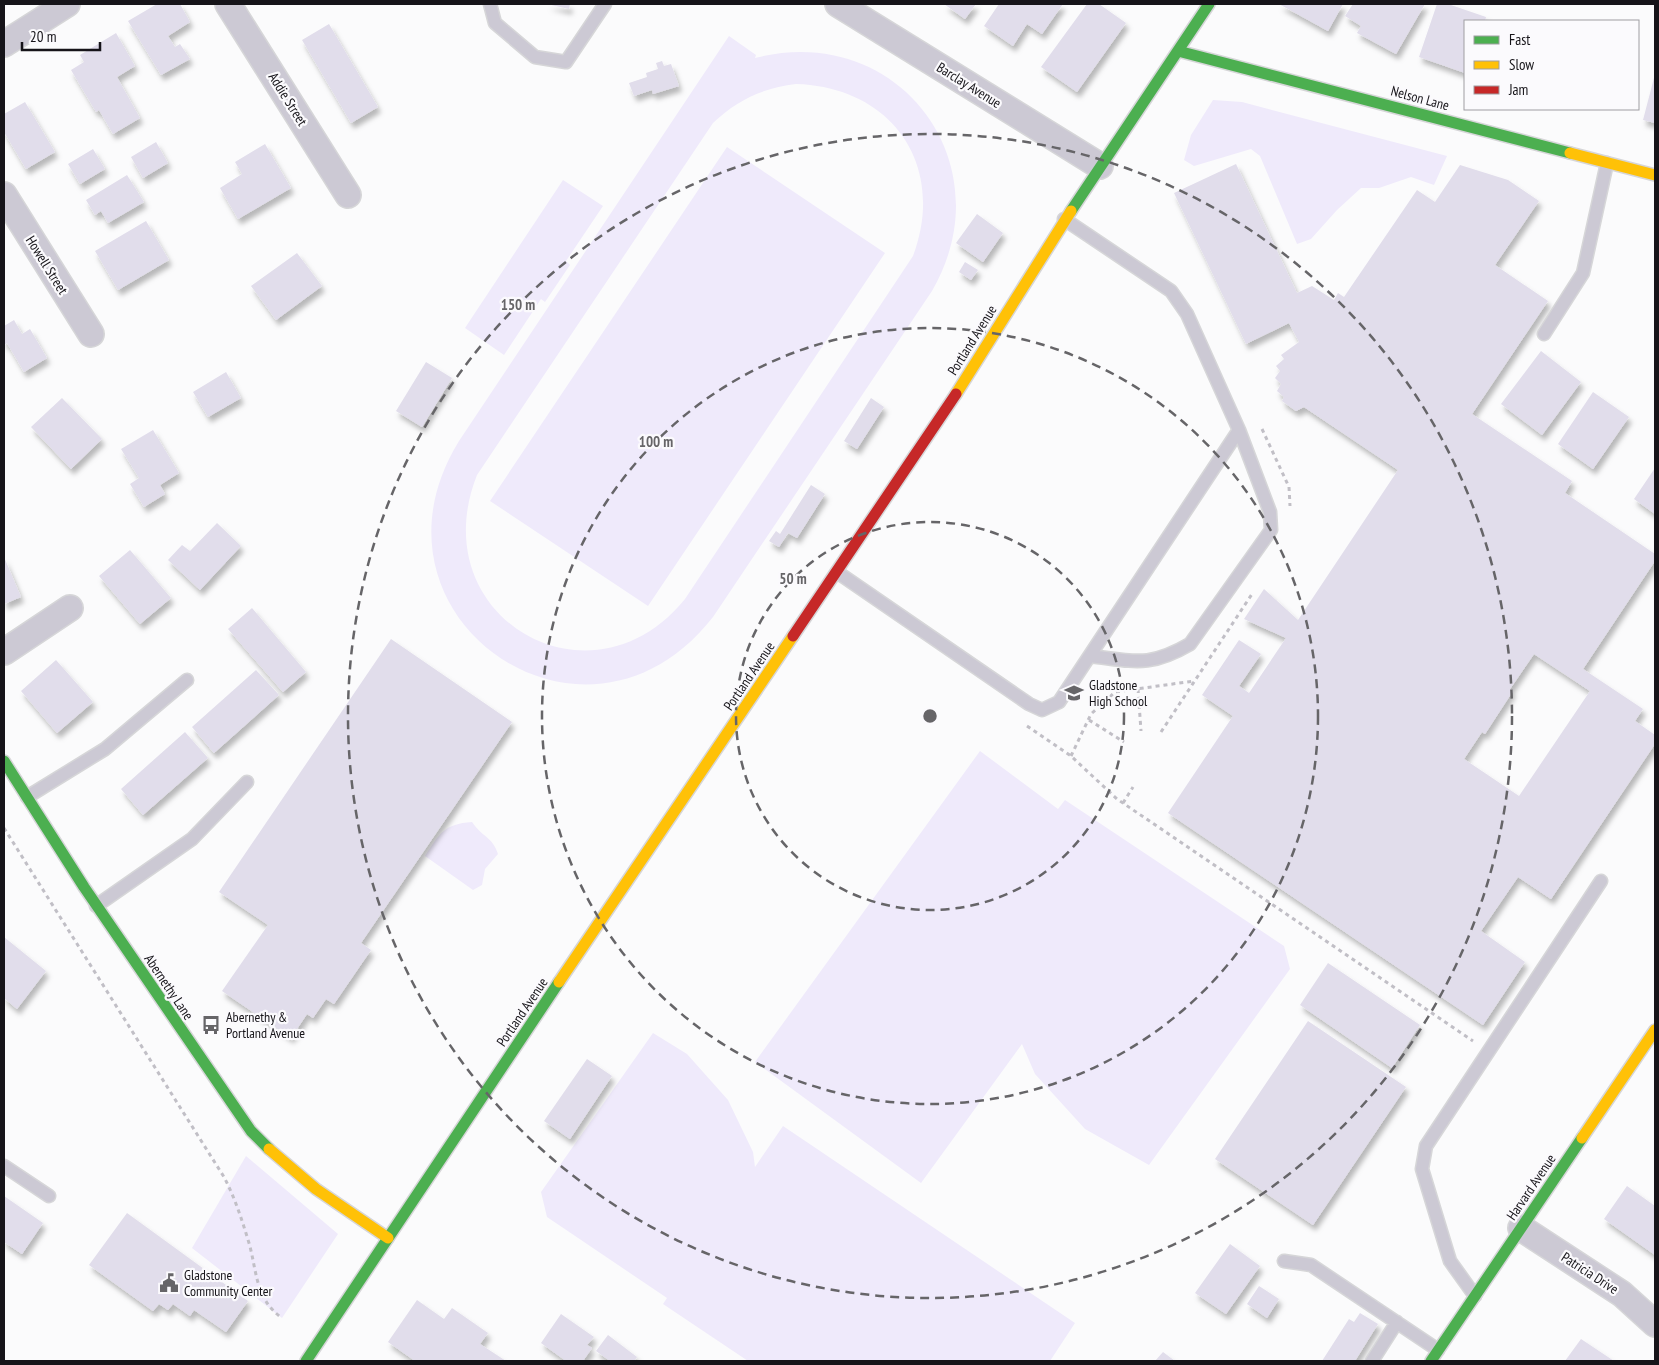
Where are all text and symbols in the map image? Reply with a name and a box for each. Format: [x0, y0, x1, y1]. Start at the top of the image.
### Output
scale bar [22, 20, 100, 52]
legend [1464, 20, 1639, 110]
text: 20 m [30, 27, 56, 46]
text: Fast [1509, 30, 1530, 49]
text: Slow [1509, 55, 1534, 74]
street label: Barclay Avenue [933, 58, 1005, 112]
street label: Addie Street [265, 69, 311, 129]
text: Jam [1508, 80, 1528, 99]
street label: Nelson Lane [1389, 82, 1451, 114]
street label: Howell Street [22, 232, 72, 298]
text: 150 m [501, 295, 535, 314]
street label: Portland Avenue [943, 302, 1001, 378]
text: 100 m [639, 432, 673, 451]
text: 50 m [779, 569, 807, 588]
street label: Portland Avenue [719, 638, 779, 714]
place label: Gladstone High School [1089, 676, 1148, 710]
school or university icon: Gladstone High School [1063, 682, 1085, 704]
centre of rings [921, 707, 939, 725]
street label: Abernethy Lane [141, 951, 198, 1023]
street label: Portland Avenue [492, 974, 552, 1050]
place label: Abernethy & Portland Avenue [226, 1008, 305, 1042]
bus stop icon: Abernethy & Portland Avenue [200, 1014, 222, 1036]
street label: Harvard Avenue [1502, 1150, 1560, 1223]
street label: Patricia Drive [1558, 1248, 1622, 1298]
place label: Gladstone Community Center [184, 1266, 273, 1300]
public building icon: Gladstone Community Center [158, 1272, 180, 1294]

